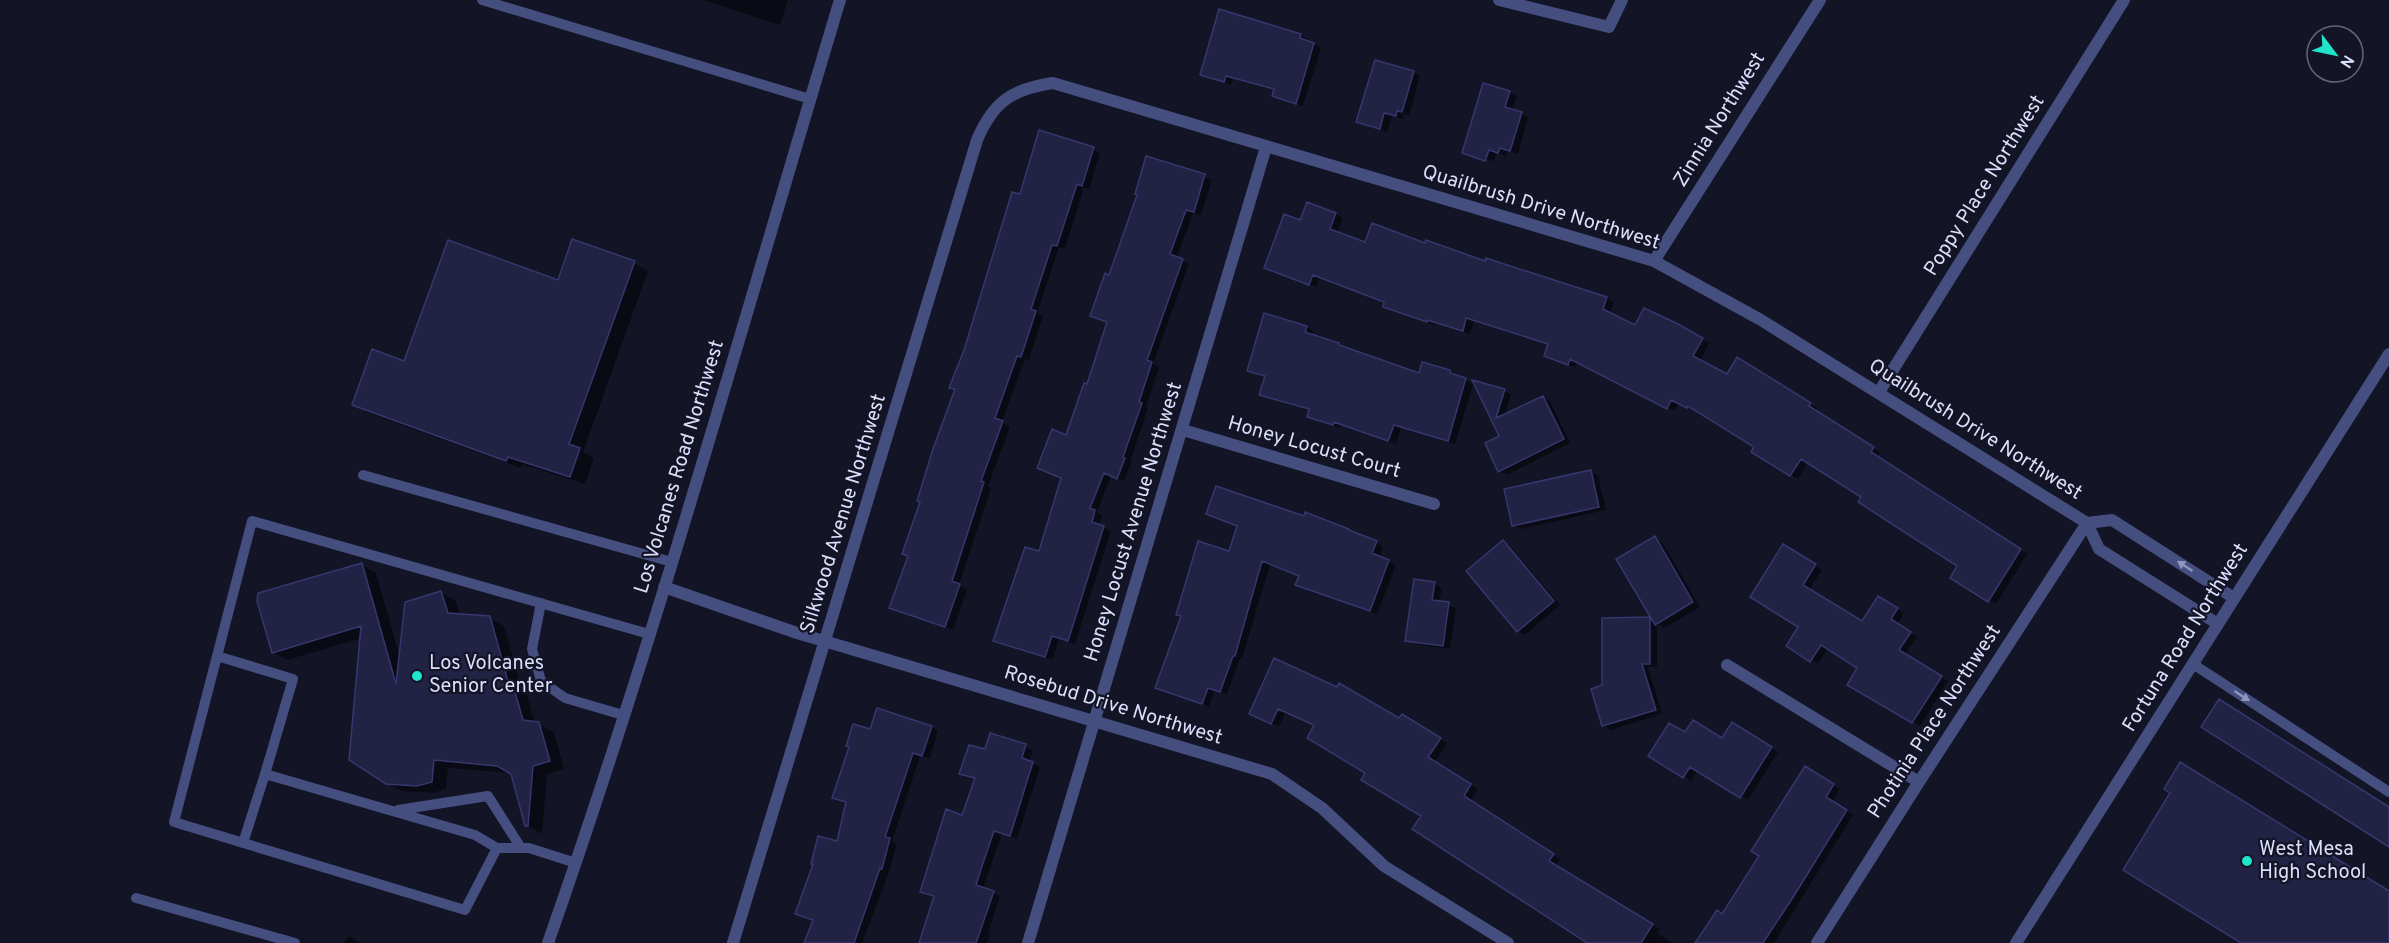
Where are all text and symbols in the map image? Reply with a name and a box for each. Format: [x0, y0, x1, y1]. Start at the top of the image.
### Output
north arrow [2305, 24, 2365, 84]
street label: Zinnia Northwest [1668, 48, 1772, 192]
text: N [2334, 51, 2358, 71]
street label: Poppy Place Northwest [1919, 91, 2051, 281]
street label: Quailbrush Drive Northwest [1419, 159, 1663, 257]
street label: Los Volcanes Road Northwest [629, 337, 731, 597]
street label: Quailbrush Drive Northwest [1863, 353, 2087, 507]
street label: Honey Locust Avenue Northwest [1079, 379, 1189, 665]
street label: Silkwood Avenue Northwest [795, 391, 893, 637]
street label: Honey Locust Court [1225, 411, 1403, 485]
street label: Fortuna Road Northwest [2117, 539, 2255, 737]
one-way arrow [2177, 561, 2193, 572]
street label: Photinia Place Northwest [1863, 620, 2007, 824]
place label: Los Volcanes Senior Center [429, 651, 553, 700]
street label: Rosebud Drive Northwest [1001, 660, 1225, 752]
marker: Los Volcanes Senior Center [410, 669, 424, 683]
one-way arrow [2234, 690, 2250, 701]
place label: West Mesa High School [2259, 837, 2366, 886]
marker: West Mesa High School [2240, 854, 2254, 868]

